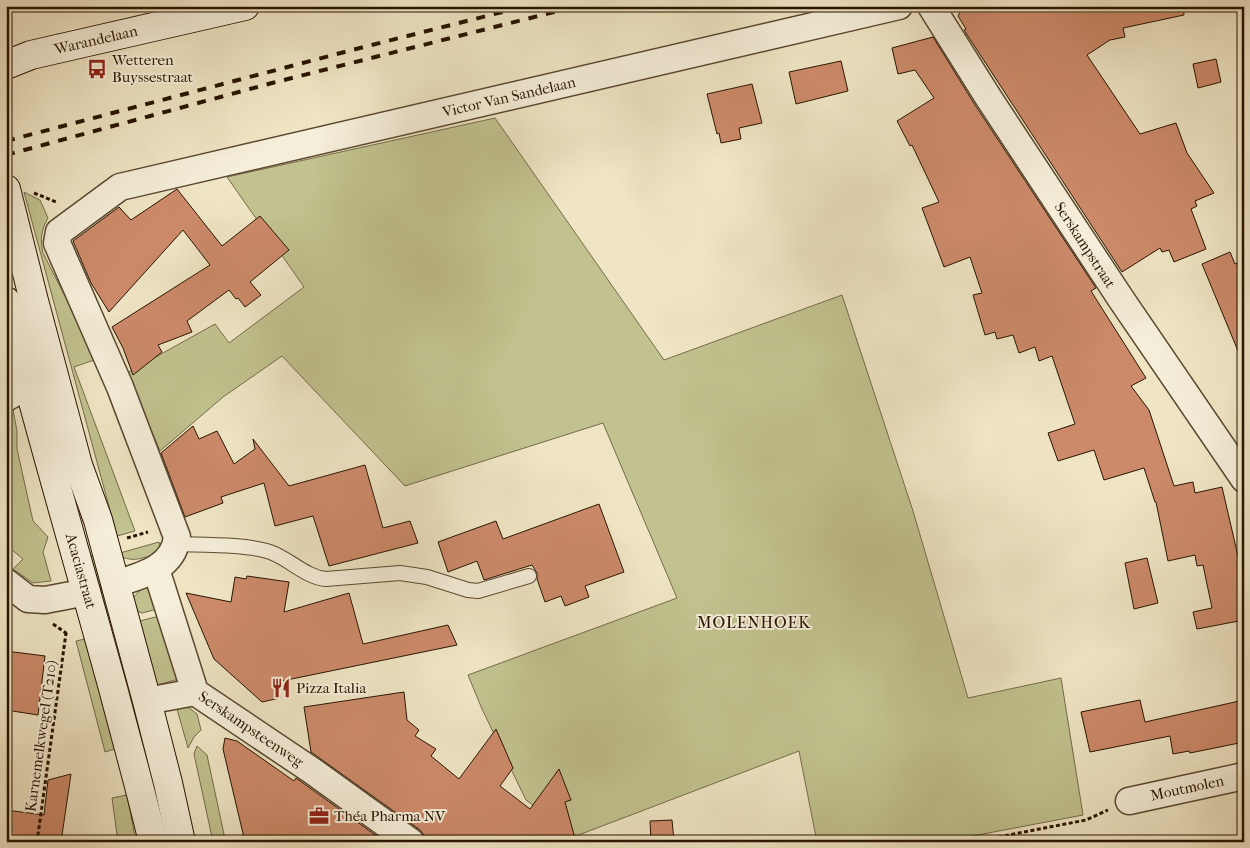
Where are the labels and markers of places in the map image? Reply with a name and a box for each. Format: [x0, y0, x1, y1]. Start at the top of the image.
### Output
place label: Wetteren Buyssestraat [111, 51, 194, 86]
bus stop icon: Wetteren Buyssestraat [86, 58, 108, 80]
restaurant icon: Pizza Italia [270, 677, 292, 699]
place label: Pizza Italia [296, 679, 367, 697]
office icon: Théa Pharma NV [308, 805, 330, 827]
place label: Théa Pharma NV [334, 807, 446, 825]

